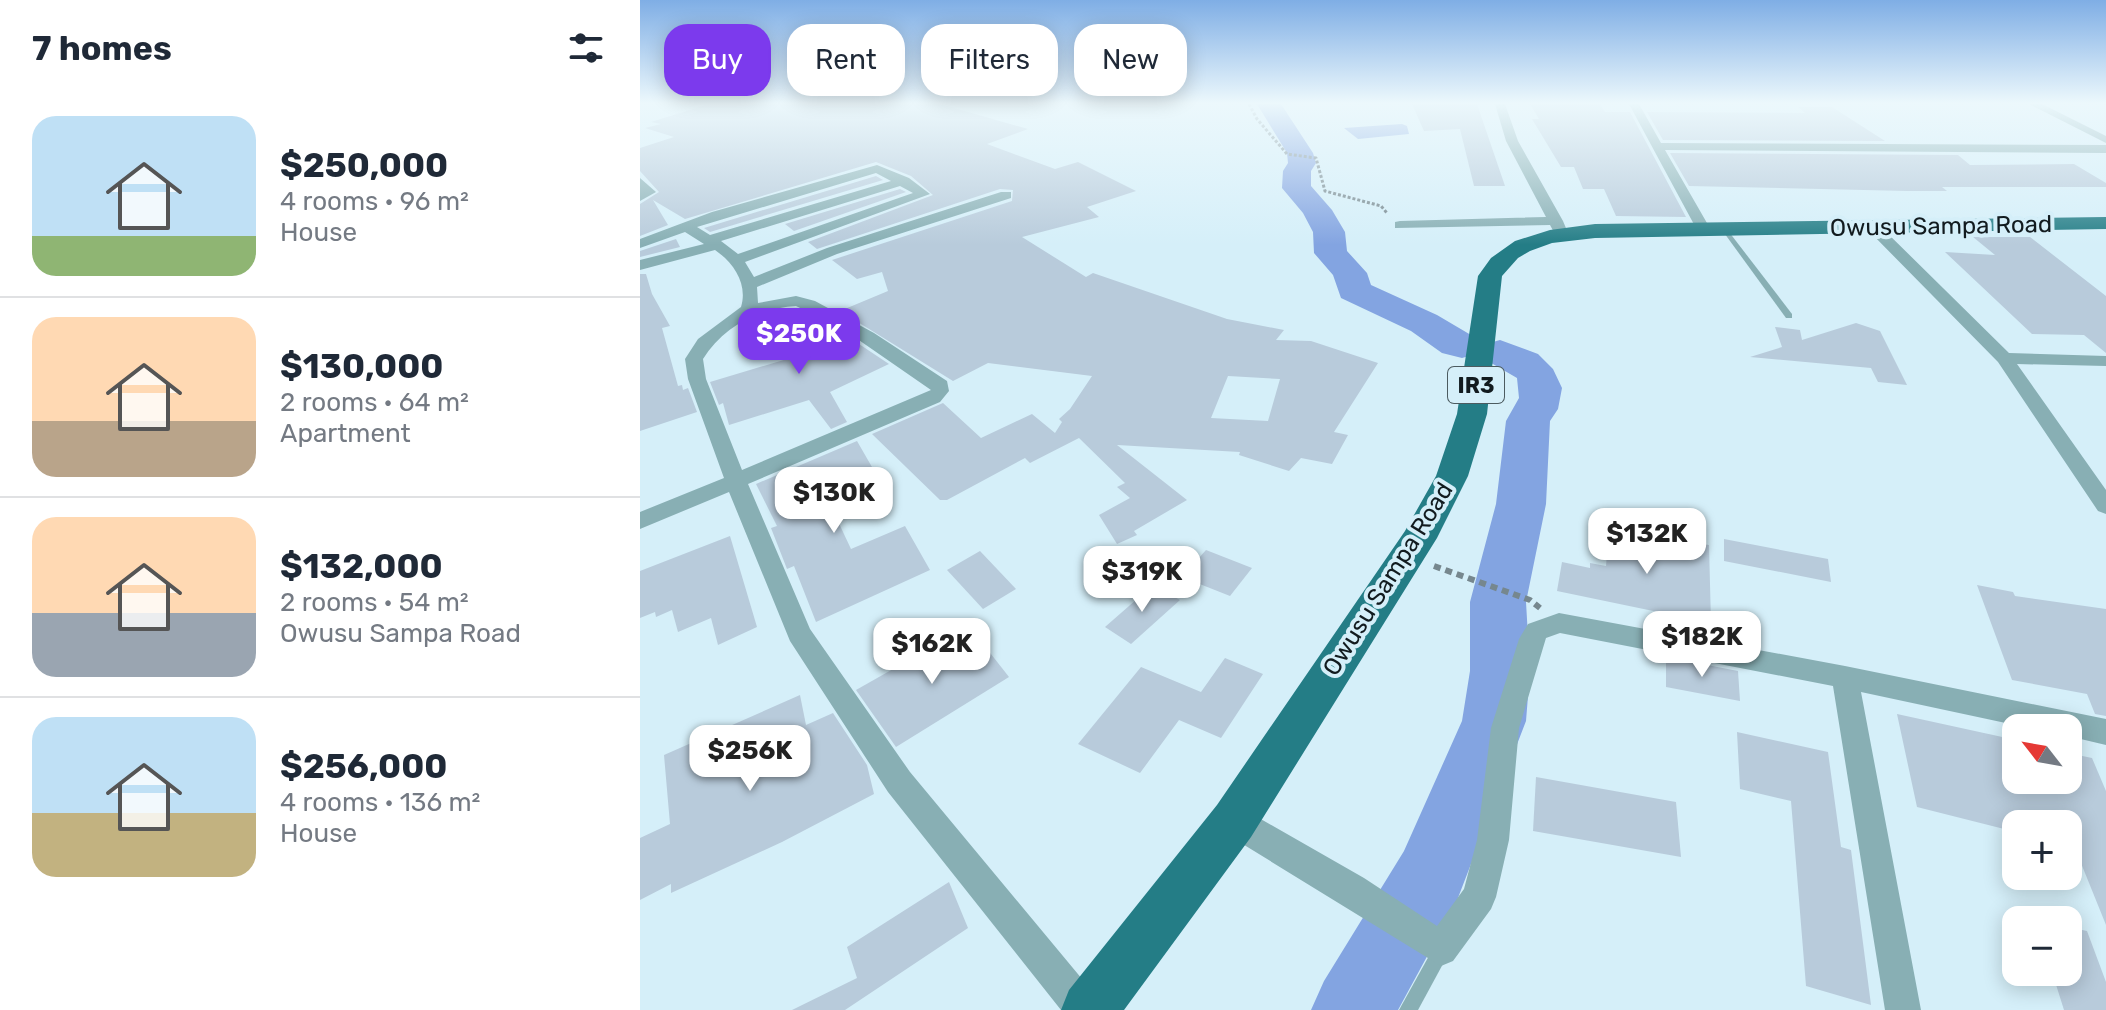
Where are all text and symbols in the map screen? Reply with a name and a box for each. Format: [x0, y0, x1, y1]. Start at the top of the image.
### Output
chip: Buy [664, 24, 771, 96]
chip: Rent [787, 24, 905, 96]
chip: Filters [921, 24, 1058, 96]
chip: New [1074, 24, 1187, 96]
icon: filters [564, 26, 608, 70]
text: 7 homes [32, 28, 172, 69]
text: $250,000 [280, 145, 448, 186]
icon: home [96, 148, 192, 244]
text: 4 rooms · 96 m² [280, 186, 469, 217]
street label: Owusu Sampa Road [1830, 210, 2052, 242]
text: House [280, 217, 357, 248]
pin: $250K [743, 308, 855, 376]
text: $250K [756, 318, 842, 349]
text: $130,000 [280, 346, 443, 387]
icon: home [96, 349, 192, 445]
road number: IR3 [1448, 367, 1504, 403]
text: 2 rooms · 64 m² [280, 387, 469, 418]
text: Apartment [280, 418, 411, 449]
pin: $130K [778, 467, 890, 535]
text: $130K [793, 477, 875, 508]
street label: Owusu Sampa Road [1317, 477, 1459, 681]
pin: $132K [1591, 508, 1703, 576]
text: $132K [1606, 518, 1688, 549]
text: $132,000 [280, 546, 443, 587]
pin: $319K [1086, 546, 1198, 614]
icon: home [96, 549, 192, 645]
text: $319K [1102, 556, 1182, 587]
text: 2 rooms · 54 m² [280, 587, 469, 618]
pin: $182K [1646, 611, 1758, 679]
text: Owusu Sampa Road [280, 618, 521, 649]
pin: $162K [876, 618, 988, 686]
text: $182K [1661, 621, 1743, 652]
text: $162K [891, 628, 973, 659]
north arrow [2002, 714, 2082, 794]
map controls [2002, 714, 2082, 986]
pin: $256K [694, 725, 806, 793]
text: $256K [707, 735, 793, 766]
text: $256,000 [280, 746, 447, 787]
icon: home [96, 749, 192, 845]
text: 4 rooms · 136 m² [280, 787, 480, 818]
button: + [2002, 810, 2082, 890]
text: House [280, 818, 357, 849]
button: − [2002, 906, 2082, 986]

